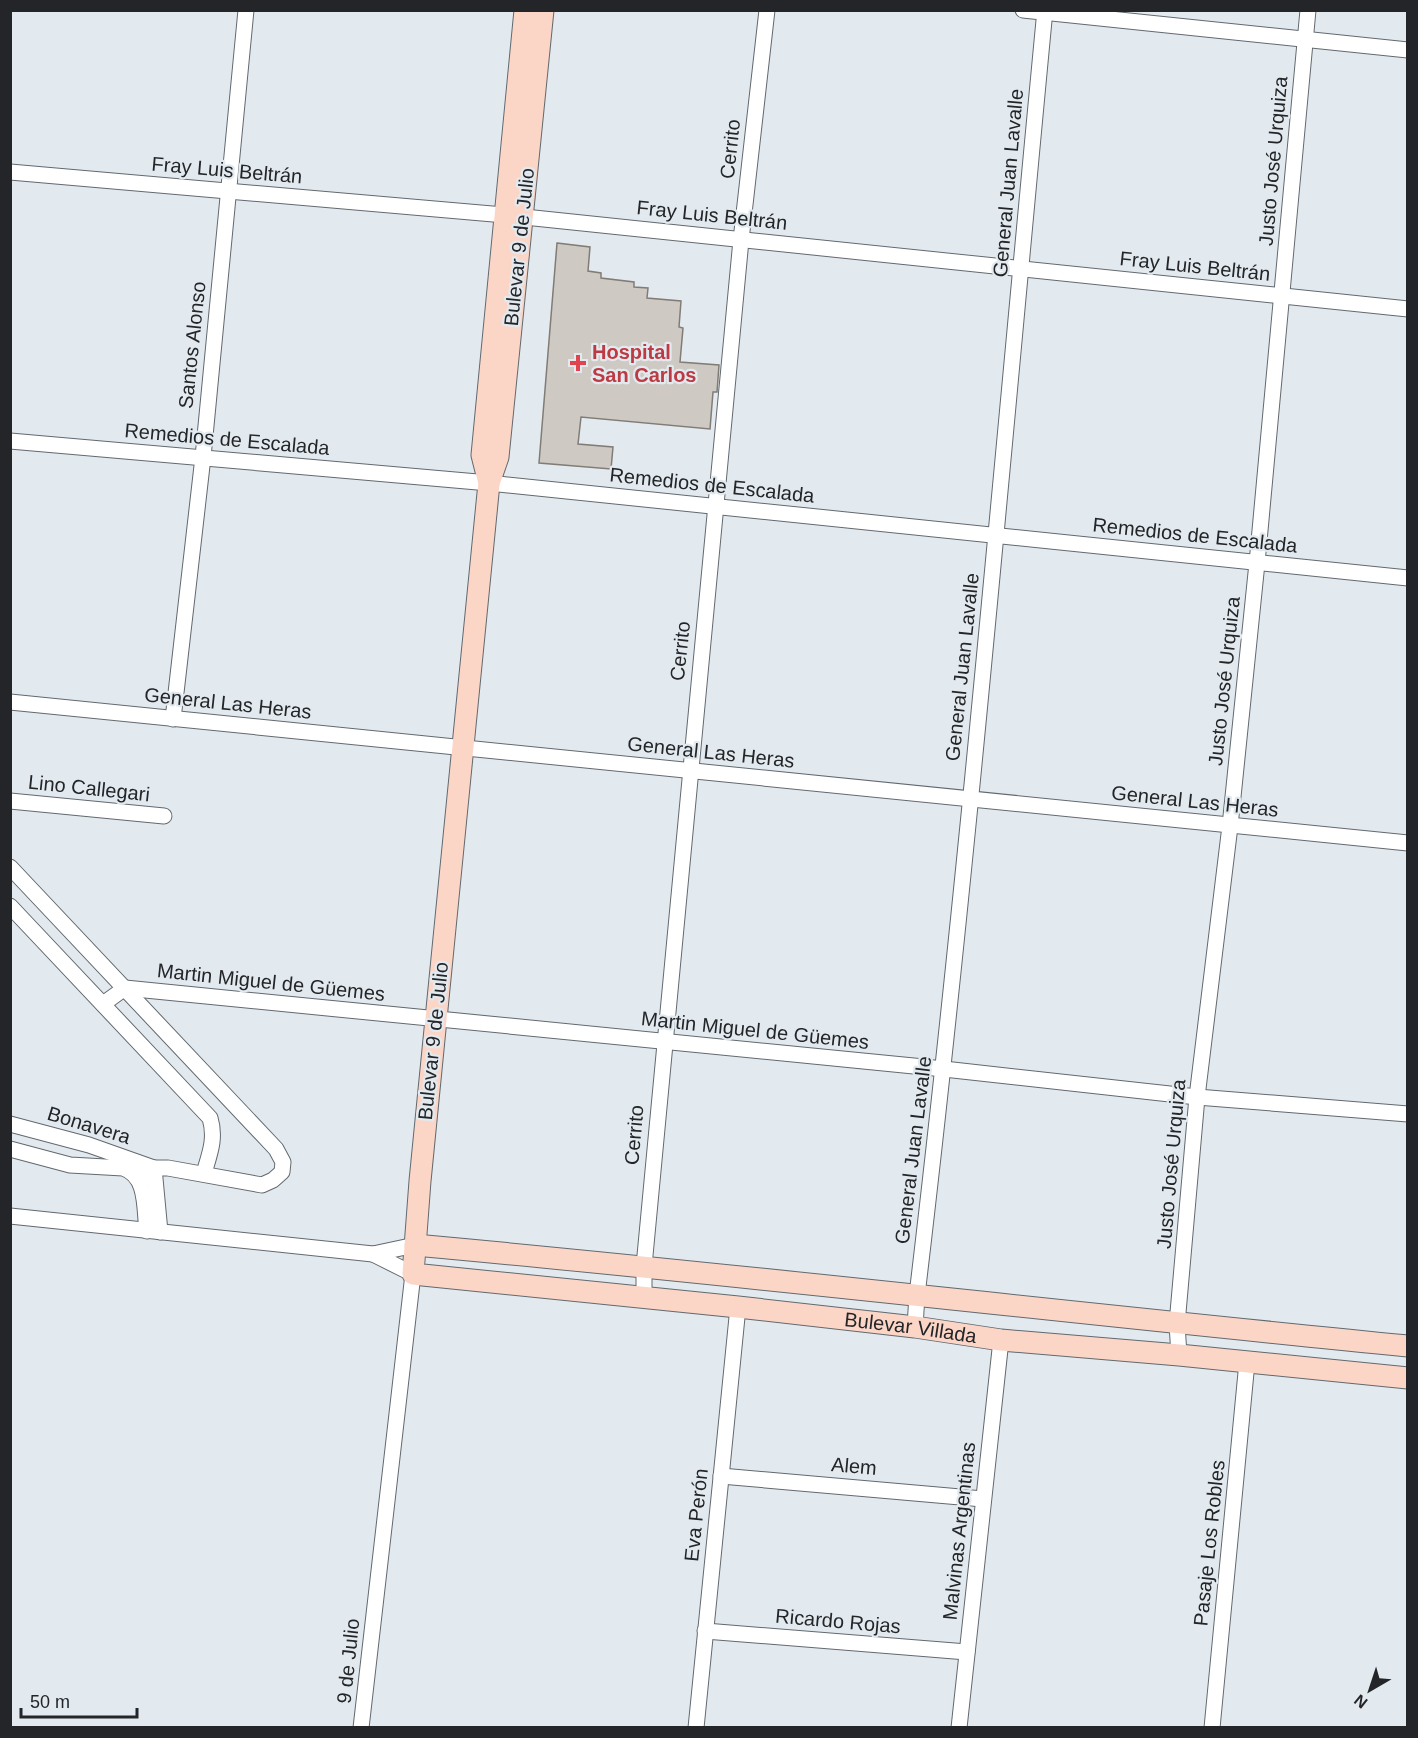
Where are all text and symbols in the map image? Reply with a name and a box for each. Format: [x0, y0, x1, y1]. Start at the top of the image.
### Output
street label: Justo José Urquiza [1255, 74, 1291, 247]
street label: General Juan Lavalle [989, 88, 1027, 278]
street label: Cerrito [716, 118, 744, 180]
street label: Fray Luis Beltrán [151, 152, 303, 188]
street label: Bulevar 9 de Julio [500, 167, 538, 327]
street label: Fray Luis Beltrán [636, 196, 788, 234]
street label: Fray Luis Beltrán [1119, 247, 1271, 285]
street label: Santos Alonso [174, 280, 210, 410]
place label: Hospital San Carlos [592, 341, 696, 386]
marker: Hospital San Carlos [569, 354, 587, 372]
street label: Remedios de Escalada [124, 419, 331, 459]
street label: Remedios de Escalada [609, 463, 816, 507]
street label: Remedios de Escalada [1092, 513, 1299, 557]
street label: General Juan Lavalle [941, 572, 983, 762]
street label: Justo José Urquiza [1204, 594, 1244, 767]
street label: Cerrito [666, 620, 694, 682]
street label: General Las Heras [143, 683, 313, 723]
street label: General Las Heras [626, 732, 796, 772]
street label: Lino Callegari [27, 771, 151, 805]
street label: General Las Heras [1110, 781, 1280, 821]
street label: Martin Miguel de Güemes [156, 959, 386, 1005]
street label: Bulevar 9 de Julio [414, 961, 452, 1121]
street label: Martin Miguel de Güemes [640, 1007, 870, 1053]
street label: General Juan Lavalle [891, 1055, 935, 1245]
street label: Justo José Urquiza [1153, 1077, 1189, 1250]
street label: Bonavera [45, 1102, 134, 1148]
street label: Cerrito [620, 1104, 648, 1166]
street label: Bulevar Villada [843, 1308, 979, 1347]
street label: Malvinas Argentinas [939, 1441, 979, 1621]
street label: Alem [830, 1453, 878, 1479]
street label: Pasaje Los Robles [1189, 1459, 1229, 1627]
street label: Eva Perón [680, 1467, 712, 1563]
street label: Ricardo Rojas [774, 1605, 902, 1637]
street label: 9 de Julio [333, 1617, 363, 1705]
north arrow [1340, 1660, 1400, 1720]
scale bar [21, 1681, 136, 1719]
text: N [1351, 1691, 1371, 1712]
text: 50 m [30, 1692, 70, 1712]

